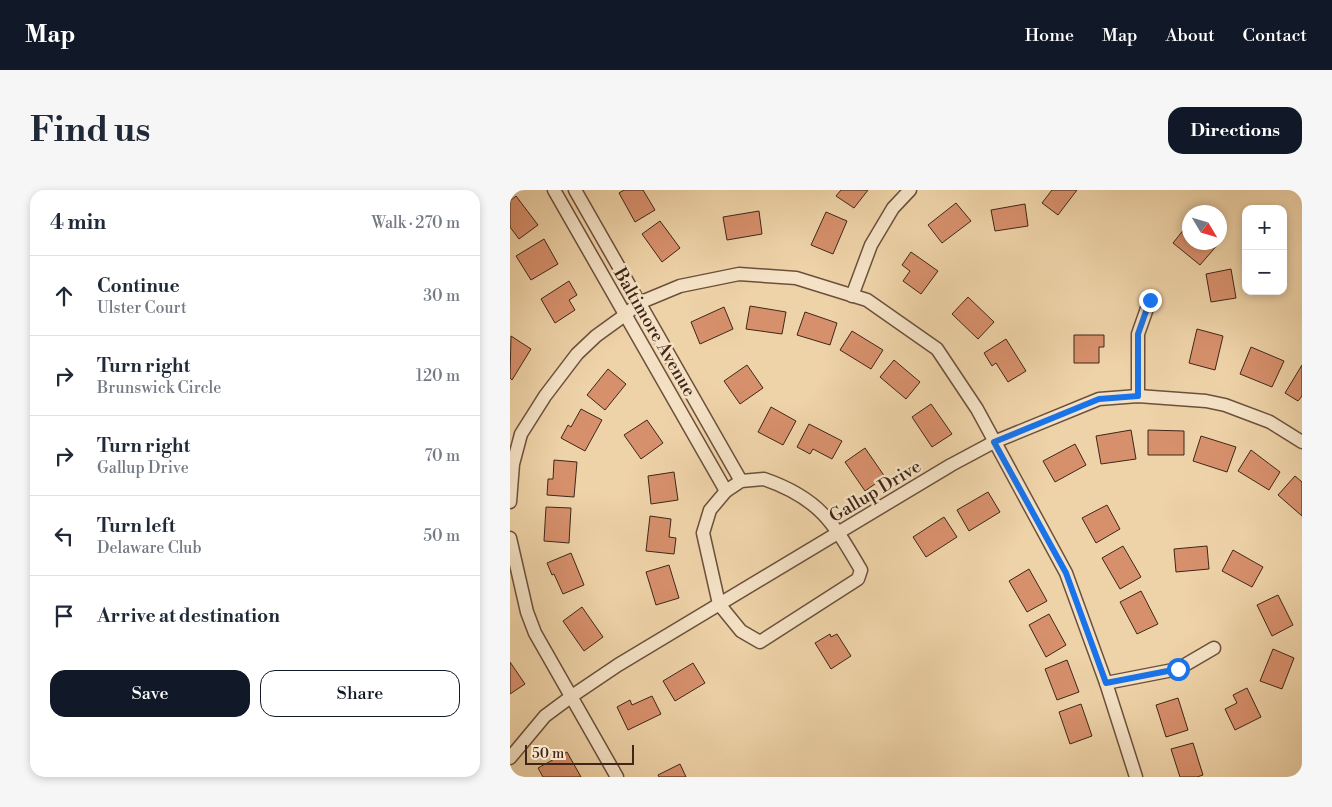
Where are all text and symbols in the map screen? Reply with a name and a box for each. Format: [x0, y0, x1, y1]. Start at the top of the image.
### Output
text: Map [25, 20, 75, 50]
text: Home [1025, 24, 1074, 47]
text: Map [1102, 24, 1138, 47]
text: About [1166, 24, 1215, 47]
text: Contact [1243, 24, 1307, 47]
button: Directions [1168, 107, 1302, 154]
text: Find us [30, 109, 150, 152]
north arrow [1182, 205, 1227, 250]
map controls [1242, 205, 1287, 295]
button: + [1242, 205, 1287, 250]
text: 4 min [50, 210, 106, 236]
text: Walk · 270 m [371, 213, 460, 233]
button: − [1242, 250, 1287, 295]
street label: Baltimore Avenue [608, 263, 701, 401]
text: Continue [97, 274, 180, 298]
icon: ahead [50, 282, 78, 310]
text: 30 m [423, 286, 460, 306]
route end [1139, 289, 1162, 312]
text: Ulster Court [97, 298, 187, 318]
text: Turn right [97, 354, 190, 378]
icon: right [50, 362, 78, 390]
text: 120 m [416, 366, 460, 386]
text: Brunswick Circle [97, 378, 221, 398]
text: Turn right [97, 434, 190, 458]
icon: right [50, 442, 78, 470]
text: 70 m [424, 446, 460, 466]
street label: Gallup Drive [825, 455, 925, 528]
text: Gallup Drive [97, 458, 189, 478]
text: Turn left [97, 514, 176, 538]
icon: left [50, 522, 78, 550]
text: 50 m [423, 526, 460, 546]
text: Delaware Club [97, 538, 202, 558]
icon: arrive [50, 602, 78, 630]
text: Arrive at destination [97, 604, 280, 628]
route start [1167, 658, 1190, 681]
button: Save [50, 670, 250, 717]
button: Share [260, 670, 460, 717]
scale bar [525, 742, 634, 765]
text: 50 m [532, 745, 564, 763]

